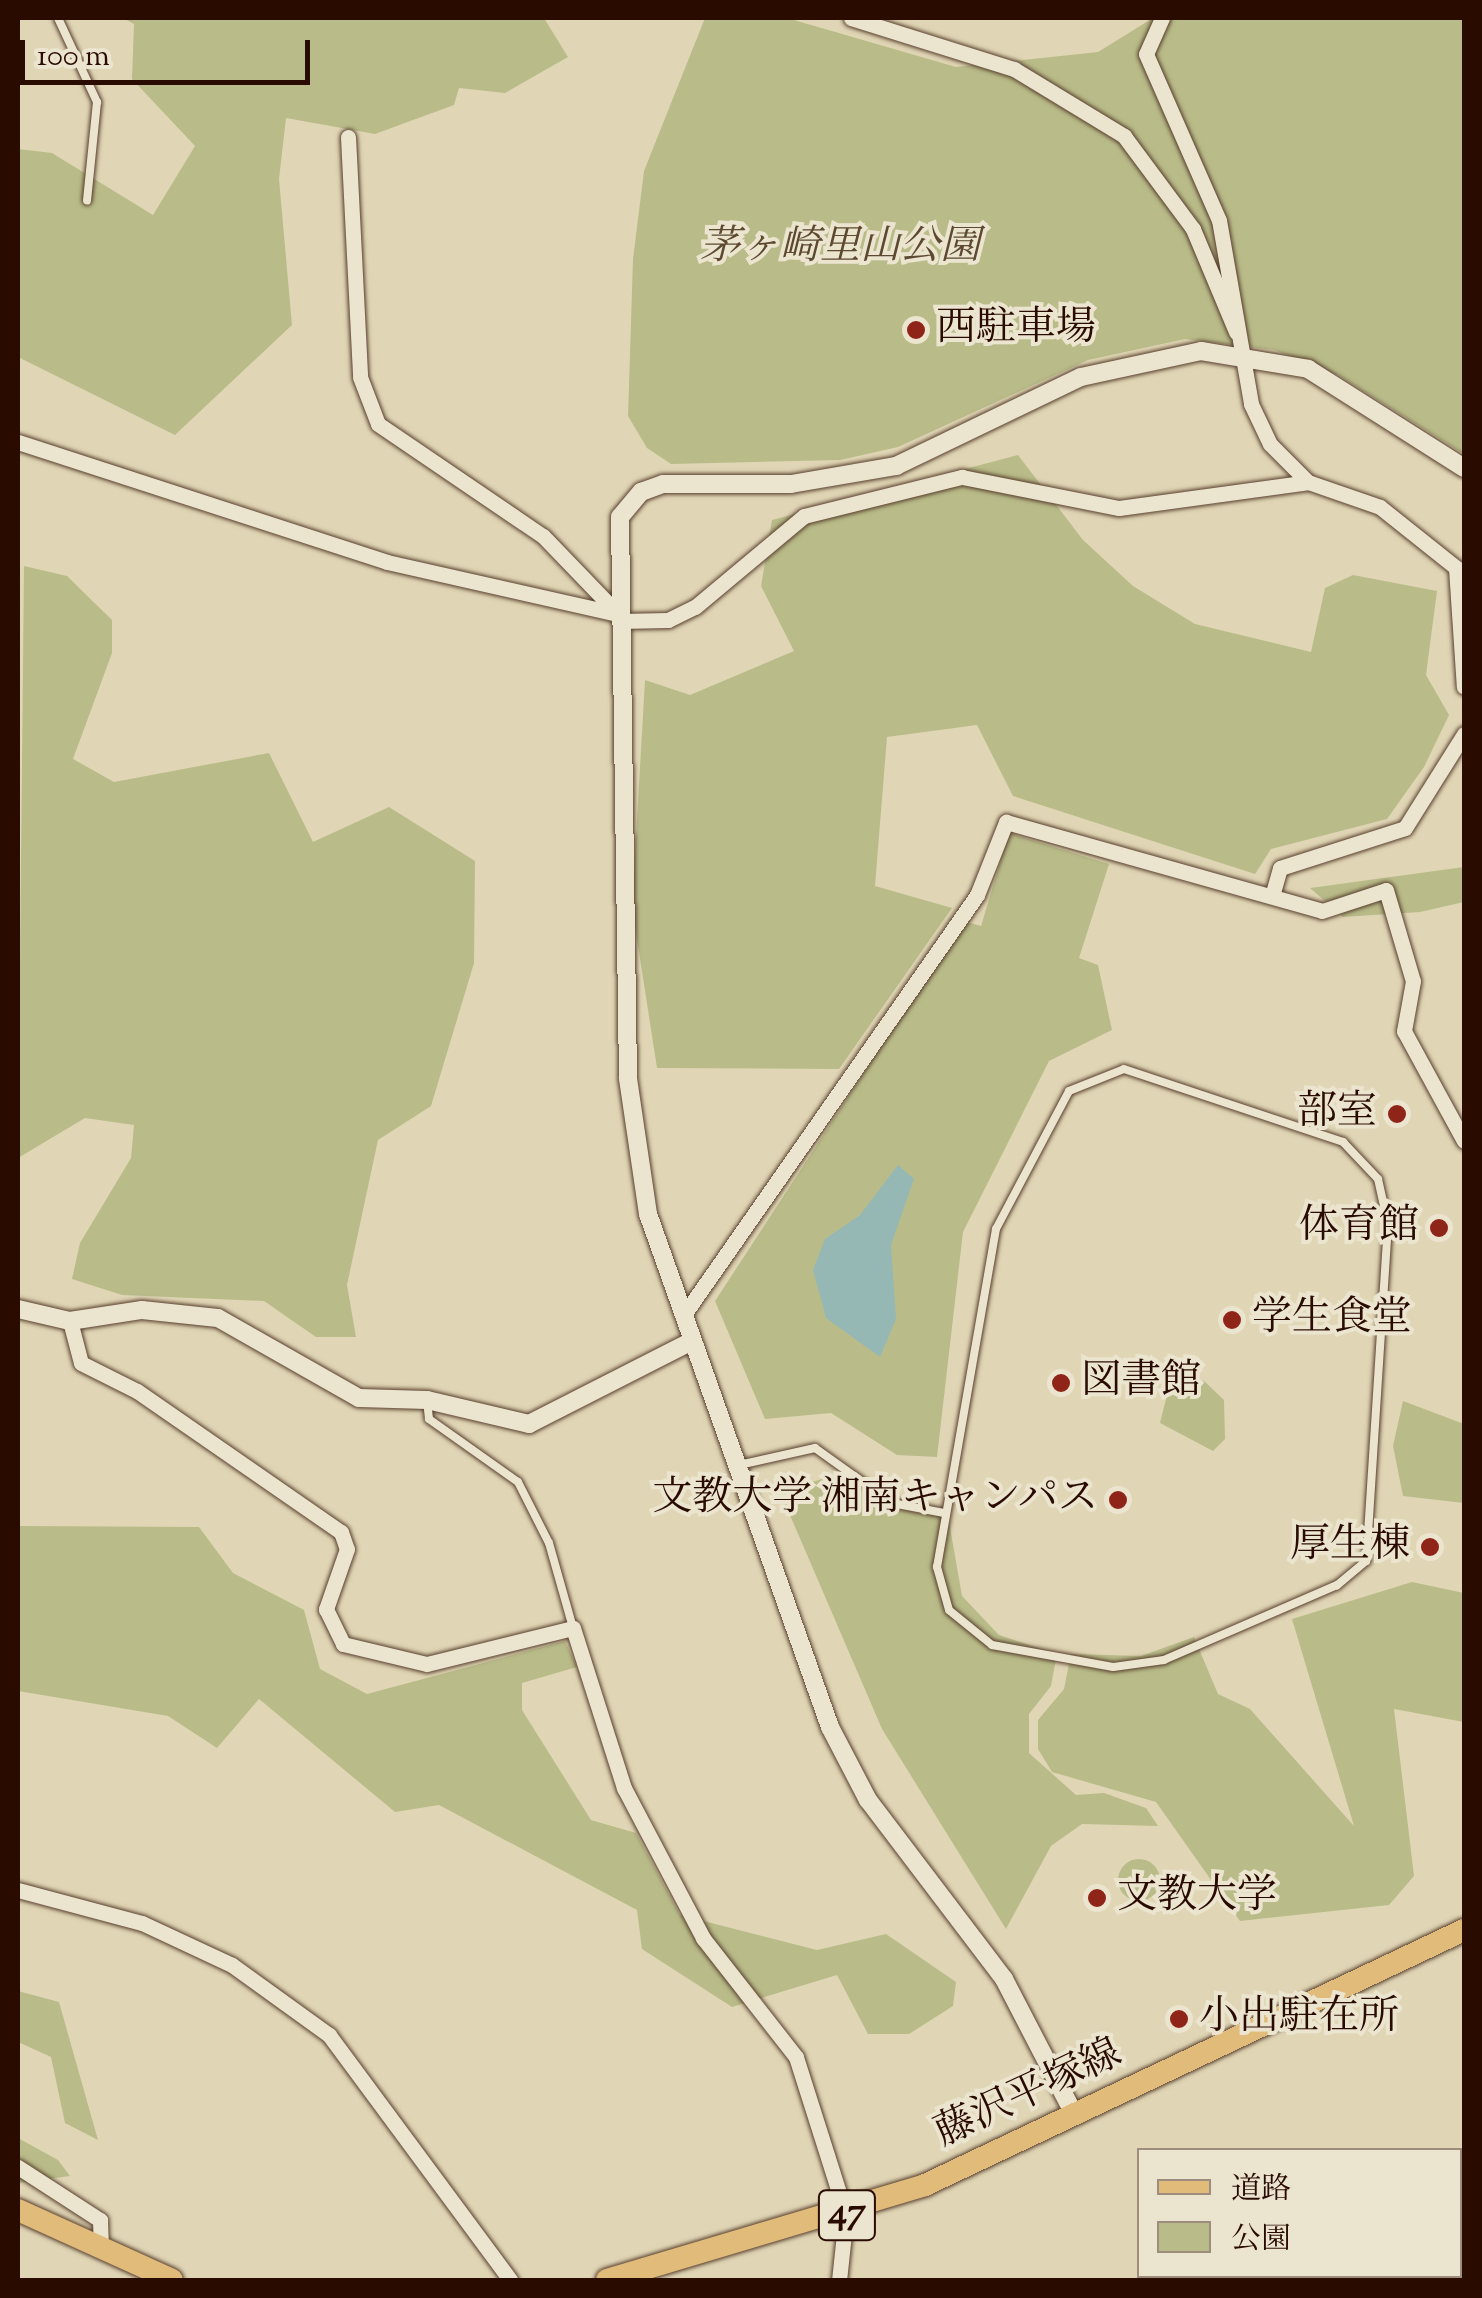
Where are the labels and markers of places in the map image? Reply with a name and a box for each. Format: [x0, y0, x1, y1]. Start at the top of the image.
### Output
place label: 西駐車場 [936, 306, 1096, 354]
marker: 西駐車場 [905, 319, 927, 341]
place label: 部室 [1297, 1090, 1377, 1138]
marker: 部室 [1386, 1103, 1408, 1125]
place label: 体育館 [1299, 1204, 1419, 1252]
marker: 体育館 [1428, 1217, 1450, 1239]
place label: 学生食堂 [1252, 1296, 1412, 1344]
marker: 学生食堂 [1221, 1309, 1243, 1331]
place label: 図書館 [1081, 1359, 1201, 1407]
marker: 図書館 [1050, 1372, 1072, 1394]
place label: 文教大学 湘南キャンパス [649, 1476, 1098, 1524]
marker: 文教大学 湘南キャンパス [1107, 1489, 1129, 1511]
place label: 厚生棟 [1290, 1523, 1410, 1571]
marker: 厚生棟 [1419, 1536, 1441, 1558]
place label: 文教大学 [1117, 1874, 1277, 1922]
marker: 文教大学 [1086, 1887, 1108, 1909]
place label: 小出駐在所 [1199, 1995, 1399, 2043]
marker: 小出駐在所 [1168, 2008, 1190, 2030]

